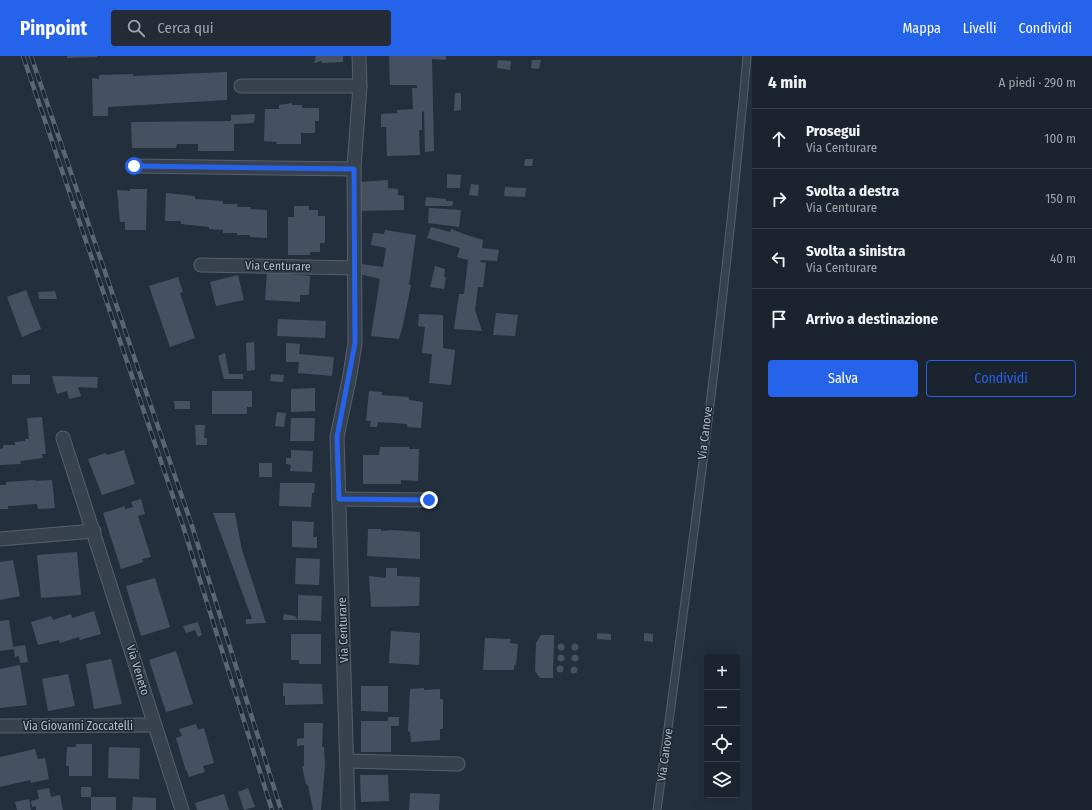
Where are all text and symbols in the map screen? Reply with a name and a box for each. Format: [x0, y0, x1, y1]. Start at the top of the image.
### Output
search box [111, 10, 391, 46]
text: Pinpoint [20, 17, 87, 40]
icon: search [125, 17, 147, 39]
text: Cerca qui [157, 19, 214, 37]
text: Mappa [902, 20, 941, 37]
text: Livelli [963, 20, 997, 37]
text: Condividi [1019, 20, 1072, 37]
text: 4 min [768, 72, 807, 93]
text: A piedi · 290 m [999, 75, 1076, 90]
text: Prosegui [806, 122, 860, 140]
icon: ahead [768, 128, 790, 150]
text: 100 m [1044, 131, 1076, 146]
text: Via Centurare [806, 140, 877, 155]
route start [125, 157, 143, 175]
text: Svolta a destra [806, 182, 899, 200]
icon: right [768, 188, 790, 210]
text: 150 m [1045, 191, 1076, 206]
text: Via Centurare [806, 200, 877, 215]
text: Svolta a sinistra [806, 242, 906, 260]
icon: left [768, 248, 790, 270]
text: 40 m [1050, 251, 1076, 266]
street label: Via Centurare [245, 258, 311, 274]
text: Via Centurare [806, 260, 877, 275]
icon: arrive [768, 308, 790, 330]
text: Arrivo a destinazione [806, 310, 938, 328]
button: Salva [768, 360, 918, 397]
button: Condividi [926, 360, 1076, 397]
street label: Via Canove [695, 406, 715, 460]
route end [420, 491, 438, 509]
street label: Via Centurare [335, 597, 351, 663]
street label: Via Veneto [124, 643, 152, 697]
map controls [704, 654, 740, 798]
button: + [704, 654, 740, 690]
button: − [704, 690, 740, 726]
street label: Via Giovanni Zoccatelli [23, 719, 133, 733]
button: locate [704, 726, 740, 762]
street label: Via Canove [654, 727, 676, 782]
button: layers [704, 762, 740, 798]

